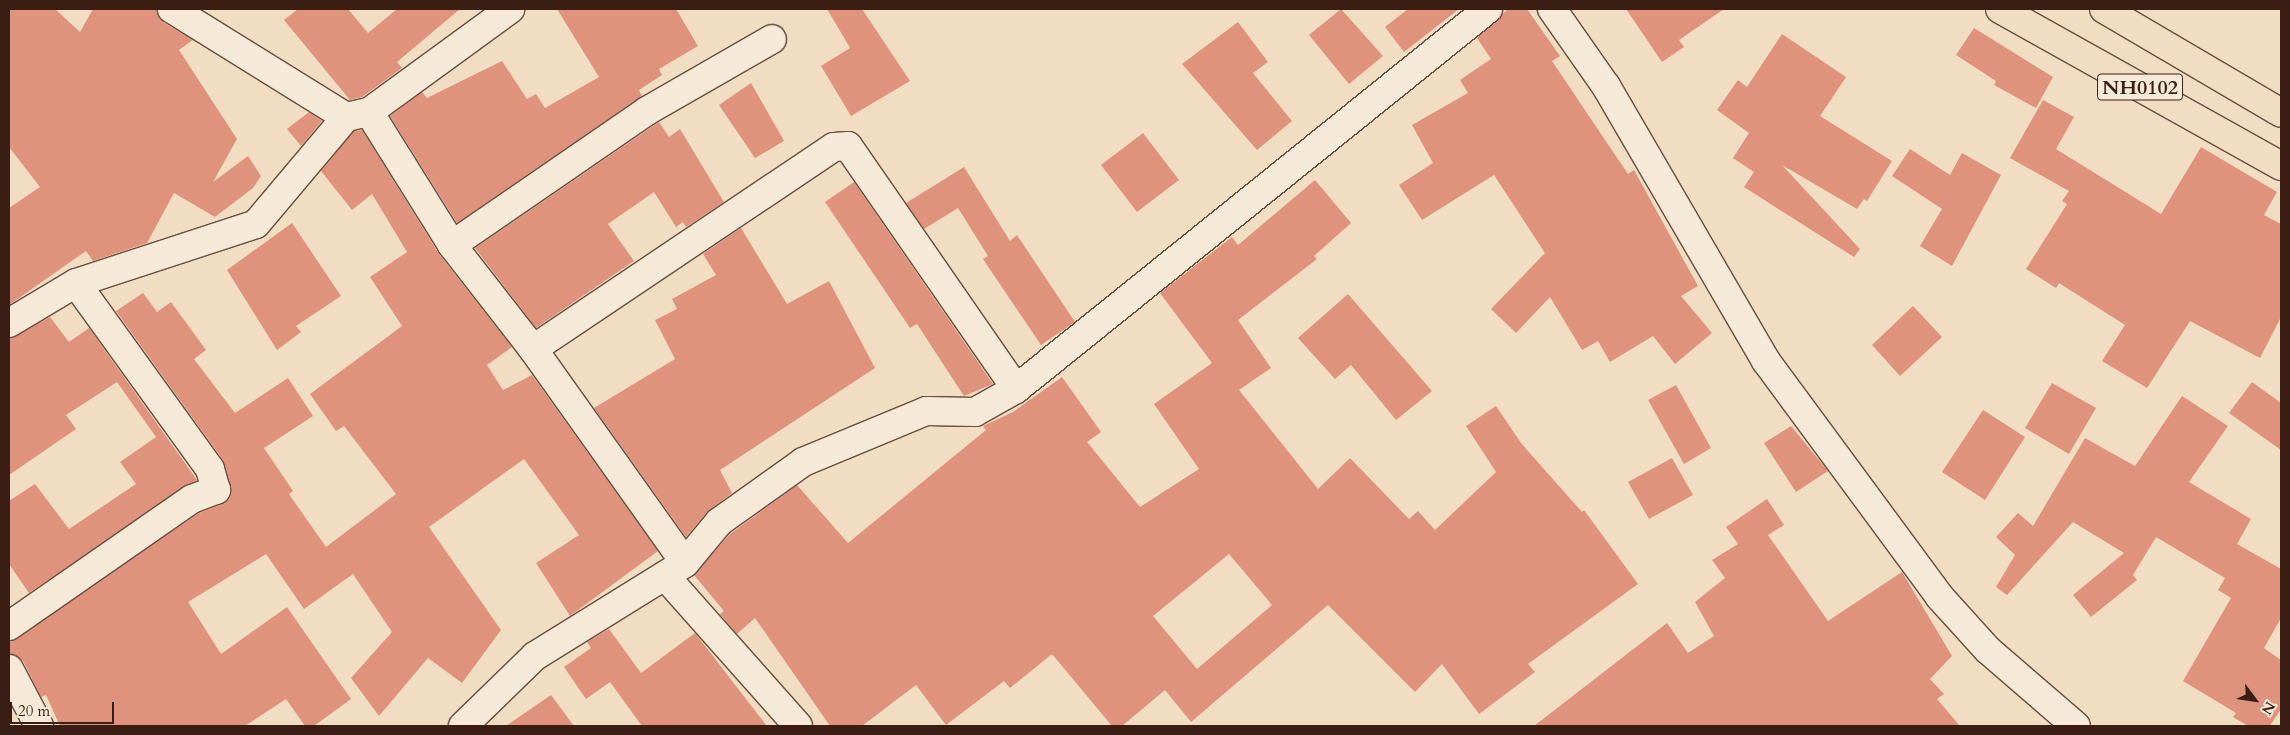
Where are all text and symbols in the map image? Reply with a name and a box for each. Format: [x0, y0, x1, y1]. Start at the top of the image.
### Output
road number: NH0102 [2096, 70, 2184, 104]
north arrow [2230, 675, 2280, 725]
scale bar [12, 692, 116, 724]
text: N [2257, 698, 2280, 718]
text: 20 m [18, 701, 50, 721]

